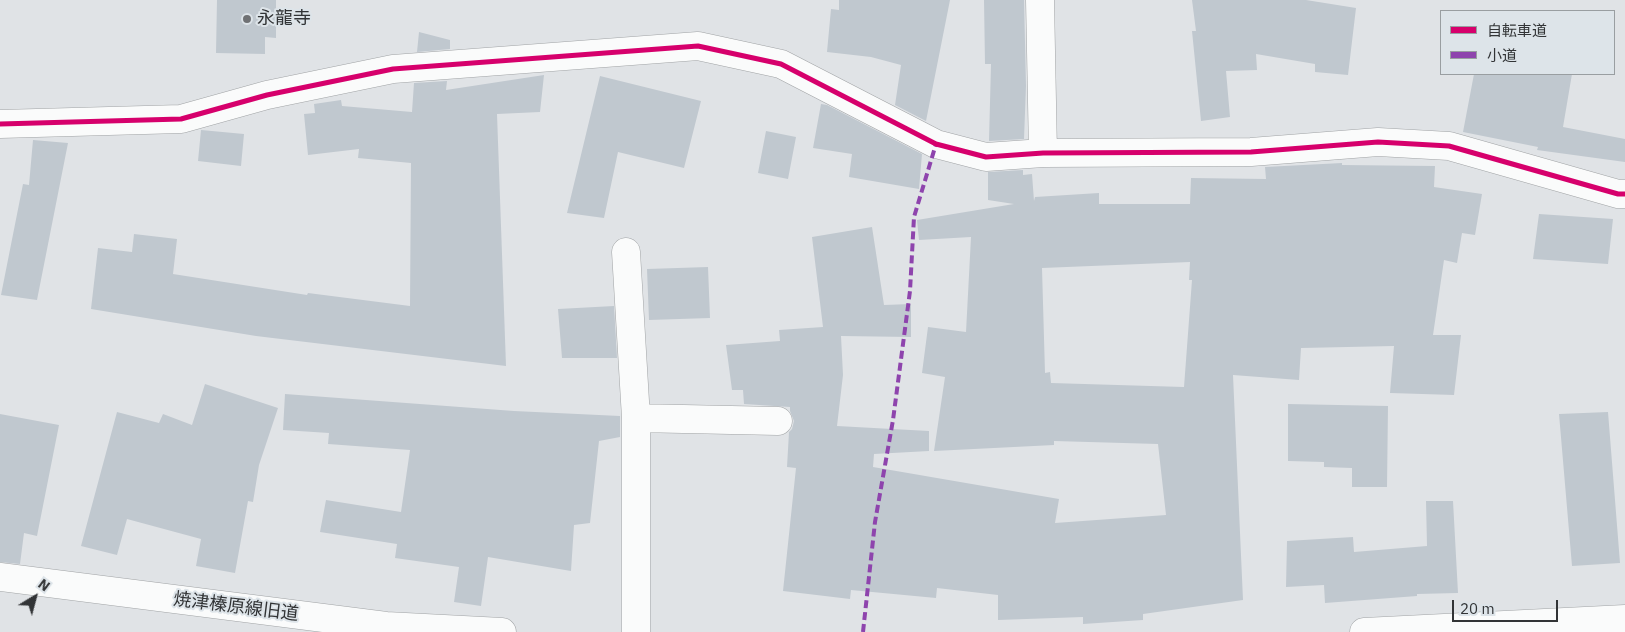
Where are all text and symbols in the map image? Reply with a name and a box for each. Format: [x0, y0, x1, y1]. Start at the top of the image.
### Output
place label: 永龍寺 [257, 8, 311, 30]
legend [1440, 10, 1615, 75]
marker: 永龍寺 [241, 13, 253, 25]
text: 自転車道 [1487, 21, 1547, 40]
text: 小道 [1487, 46, 1517, 65]
north arrow [10, 572, 60, 622]
text: N [35, 575, 53, 595]
street label: 焼津榛原線旧道 [172, 589, 300, 625]
scale bar [1455, 590, 1561, 622]
text: 20 m [1460, 599, 1495, 618]

